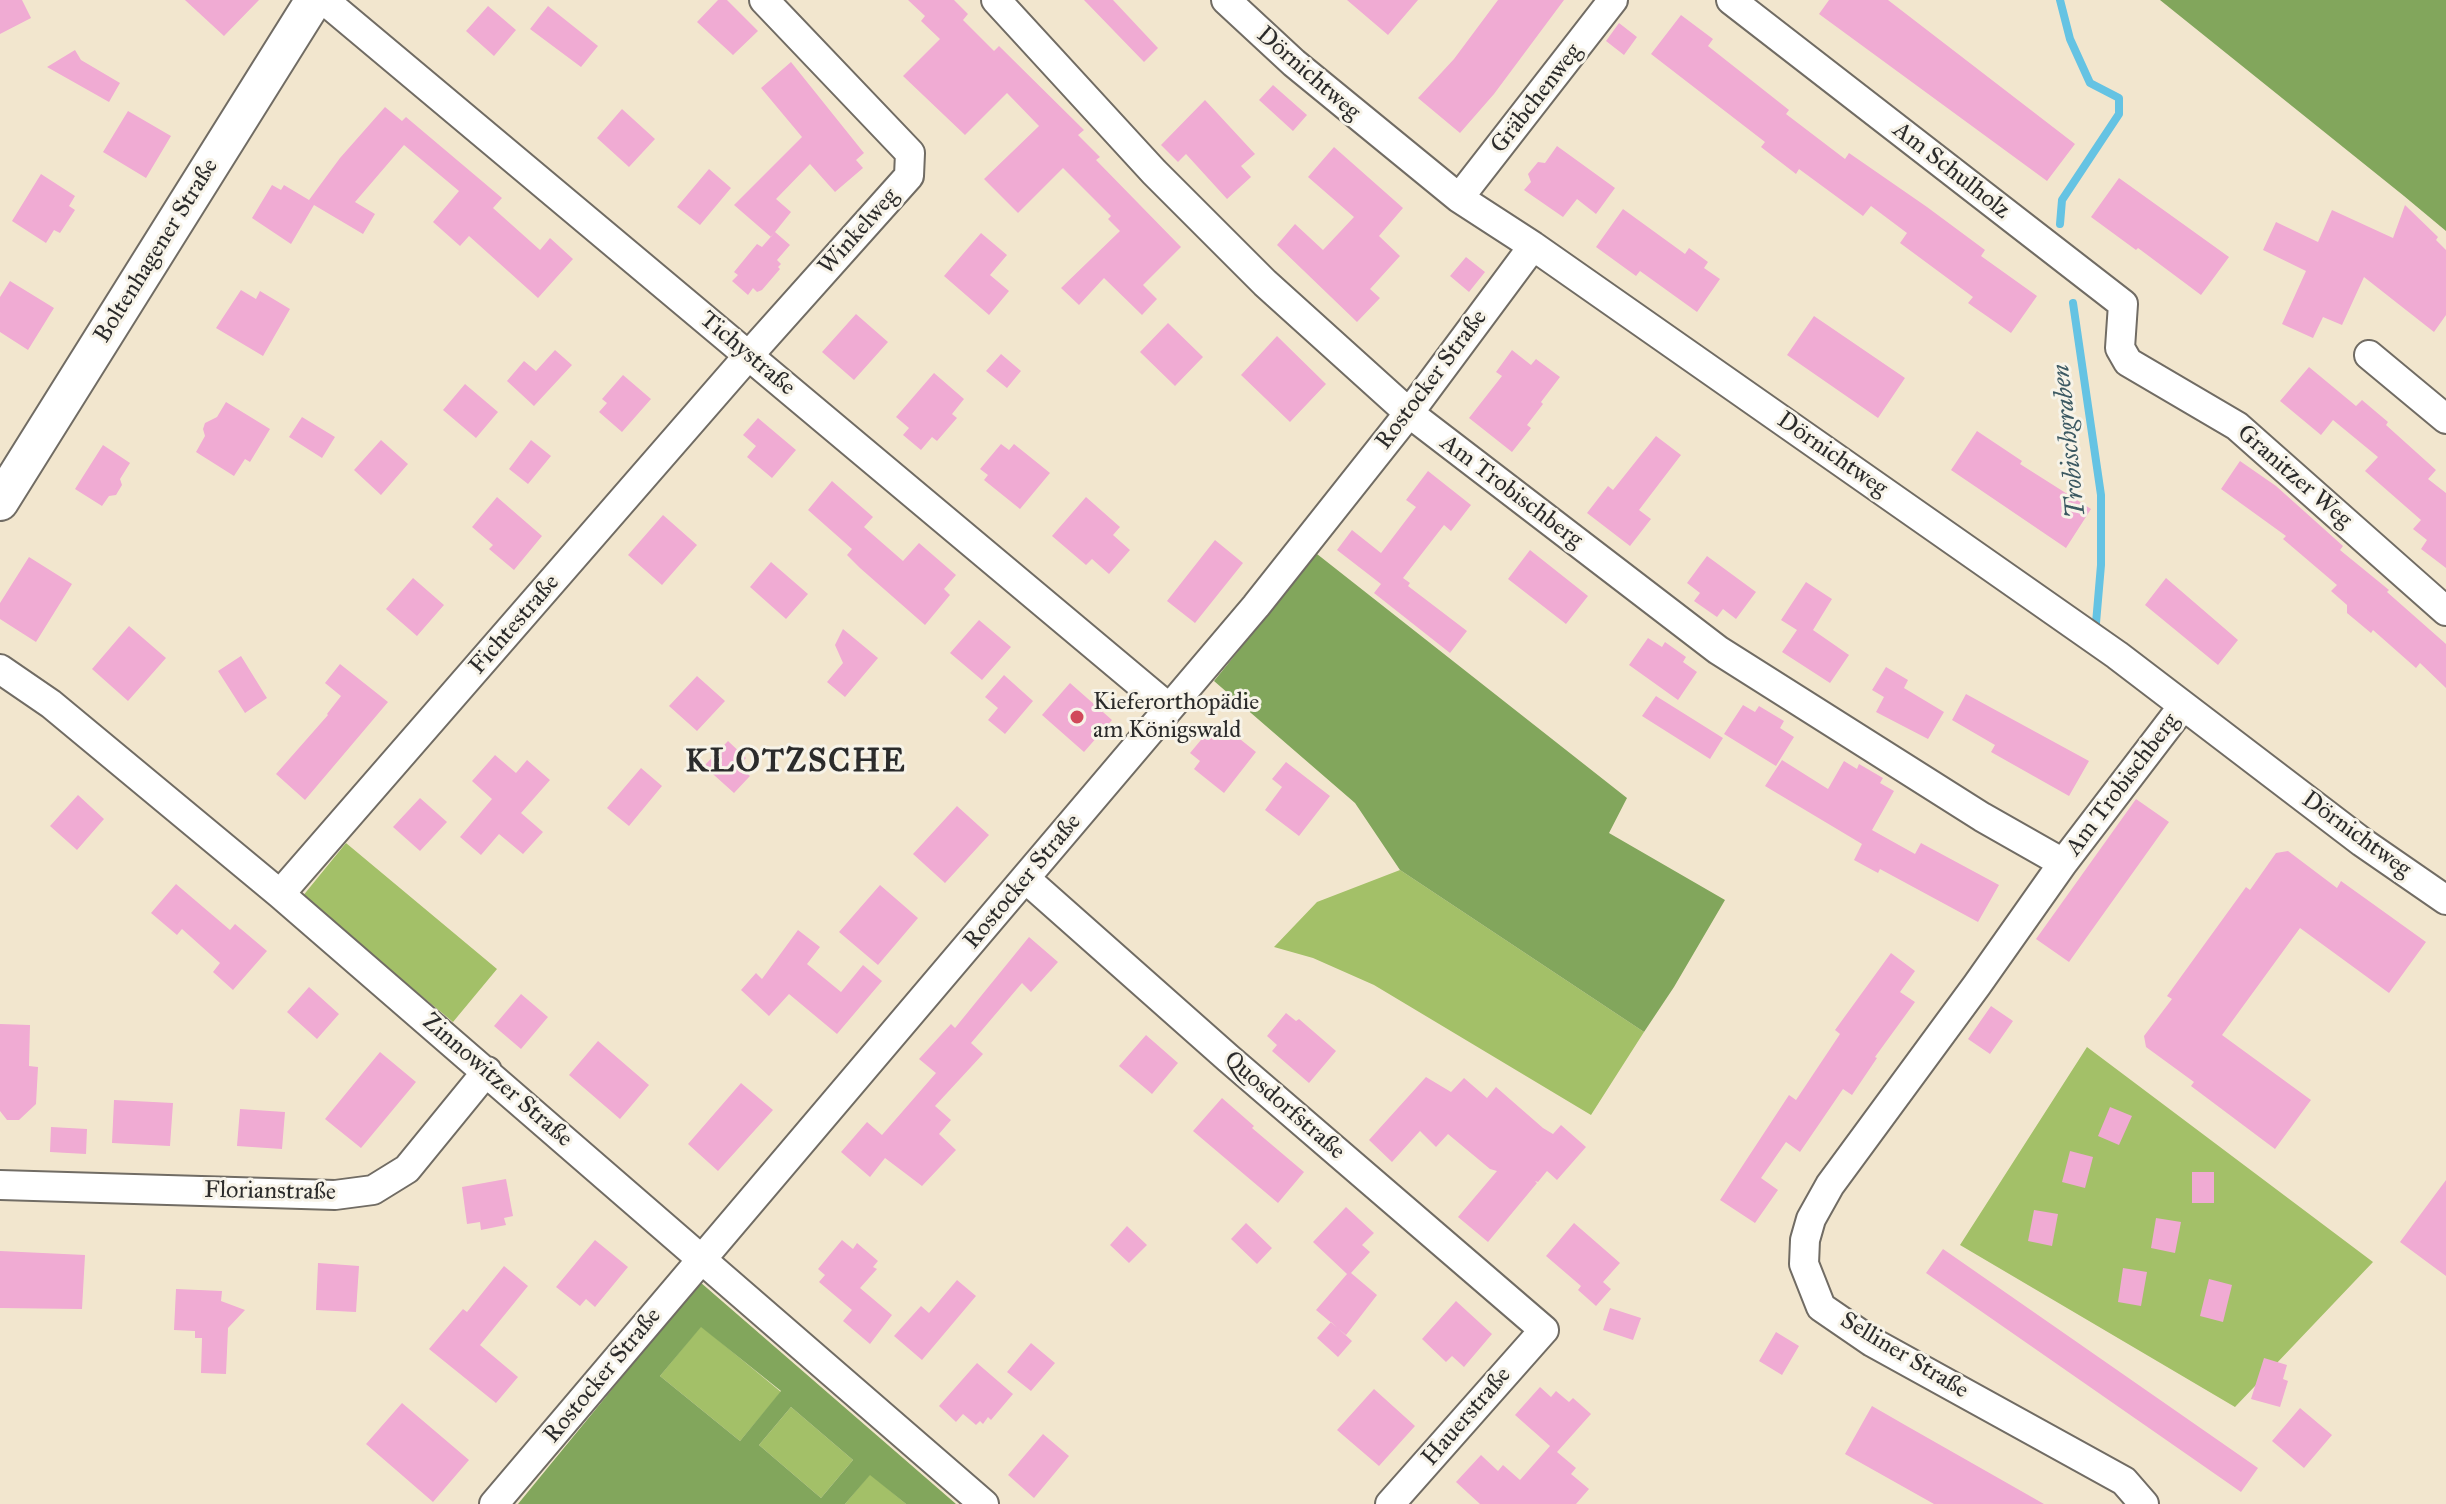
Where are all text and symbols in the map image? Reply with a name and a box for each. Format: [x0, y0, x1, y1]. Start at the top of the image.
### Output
street label: Dörnichtweg [1250, 21, 1366, 127]
street label: Gräbchenweg [1485, 38, 1589, 160]
street label: Am Schulholz [1887, 116, 2015, 226]
street label: Boltenhagener Straße [89, 154, 225, 348]
street label: Winkelweg [813, 183, 905, 281]
street label: Rostocker Straße [1370, 304, 1494, 456]
street label: Tichystraße [693, 306, 801, 402]
water label: Trobischgraben [2046, 363, 2094, 519]
street label: Dörnichtweg [1771, 406, 1893, 504]
street label: Granitzer Weg [2231, 419, 2357, 535]
street label: Am Trobischberg [1434, 429, 1588, 555]
street label: Fichtestraße [464, 569, 566, 681]
place label: Kieferorthopädie am Königswald [1093, 689, 1259, 745]
marker: Kieferorthopädie am Königswald [1068, 708, 1086, 726]
street label: Am Trobischberg [2060, 708, 2186, 862]
district label: KLOTZSCHE [685, 744, 907, 782]
street label: Dörnichtweg [2296, 786, 2416, 884]
street label: Rostocker Straße [958, 809, 1088, 955]
street label: Zinnowitzer Straße [416, 1008, 578, 1154]
street label: Quosdorfstraße [1218, 1046, 1350, 1166]
street label: Florianstraße [204, 1176, 336, 1208]
street label: Rostocker Straße [538, 1303, 668, 1449]
street label: Selliner Straße [1835, 1306, 1973, 1406]
street label: Hauerstraße [1416, 1362, 1518, 1472]

